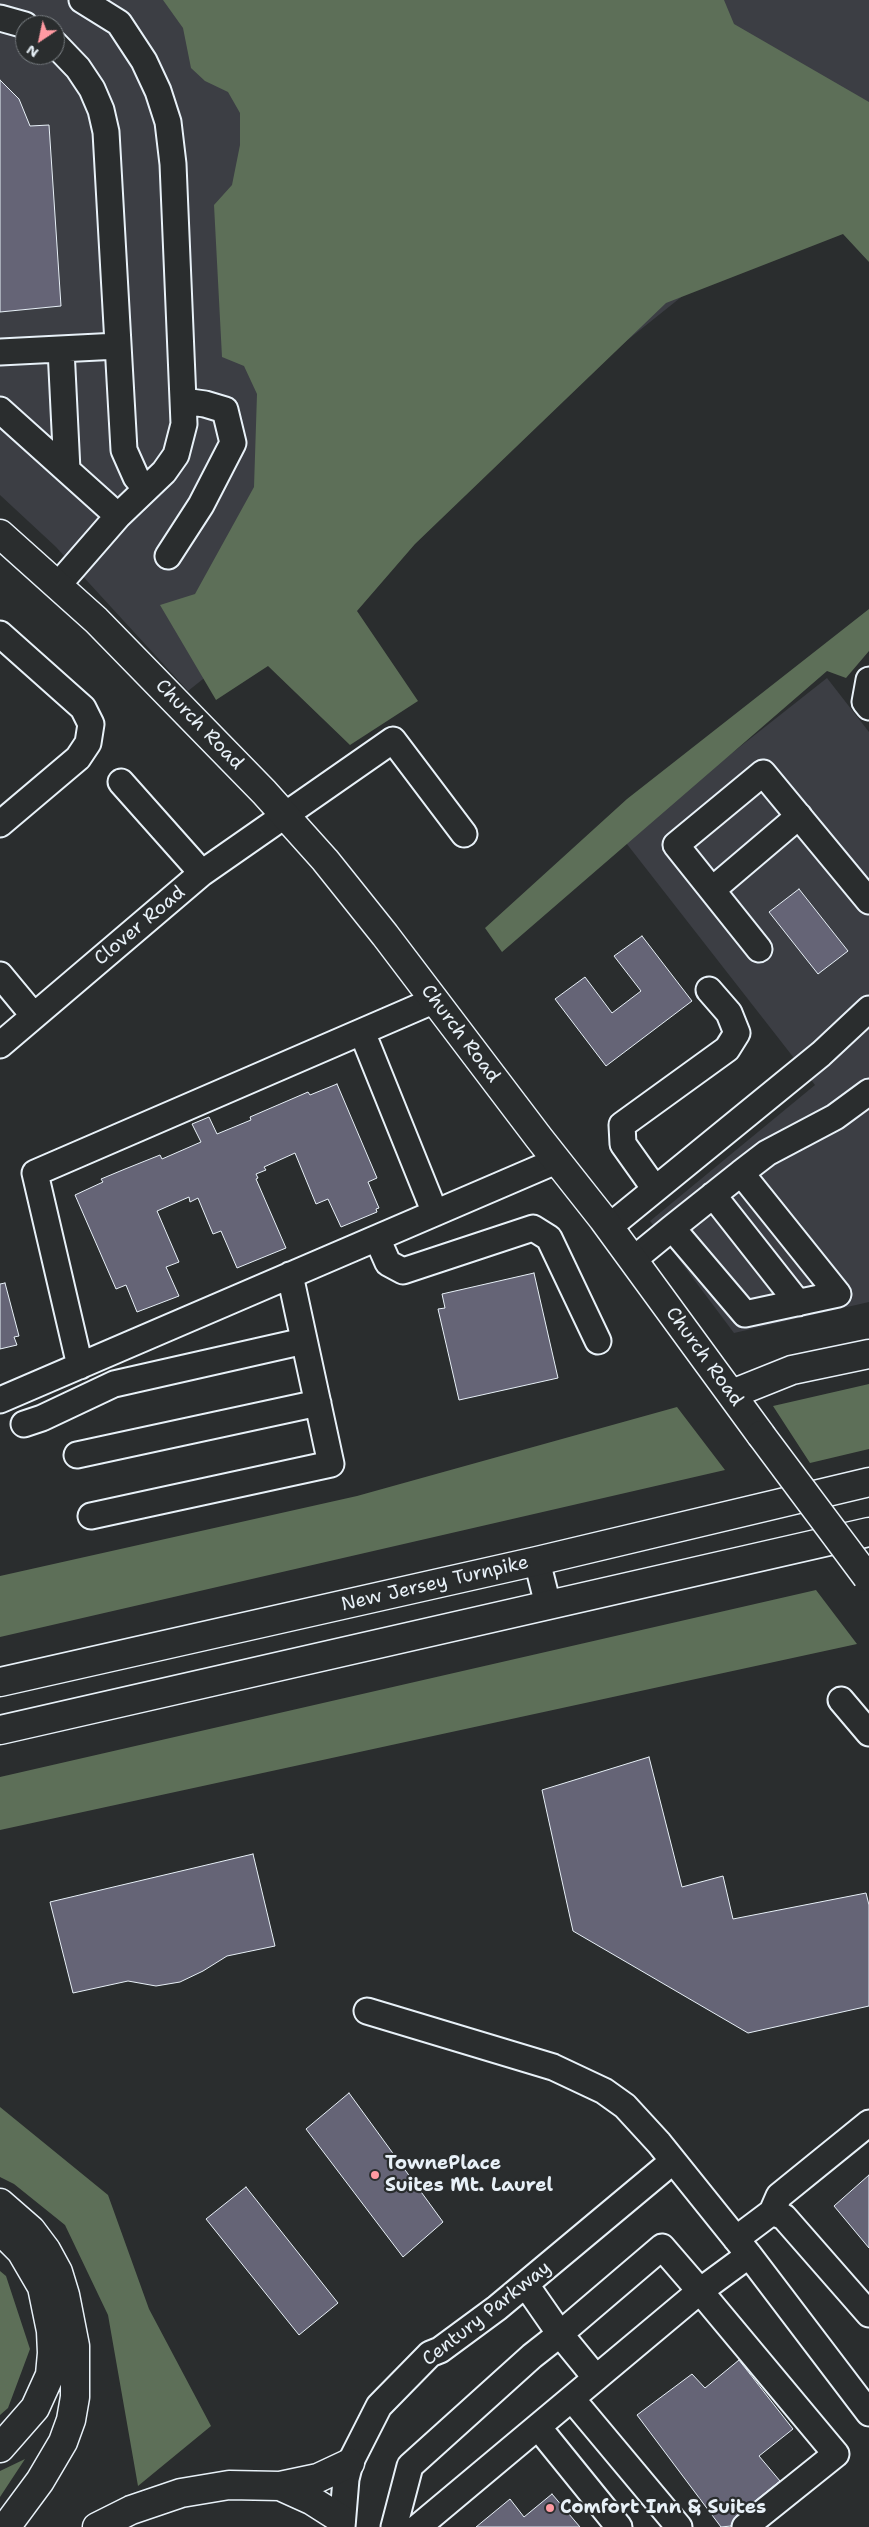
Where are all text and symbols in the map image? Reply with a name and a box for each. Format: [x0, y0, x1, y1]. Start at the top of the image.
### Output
north arrow [15, 15, 65, 65]
text: N [23, 41, 42, 62]
street label: Church Road [150, 675, 248, 775]
street label: Clover Road [90, 881, 190, 971]
street label: Church Road [416, 980, 504, 1088]
street label: Church Road [660, 1303, 748, 1411]
street label: New Jersey Turnpike [339, 1551, 531, 1617]
place label: TownePlace Suites Mt. Laurel [385, 2153, 553, 2197]
marker: TownePlace Suites Mt. Laurel [369, 2169, 381, 2181]
street label: Century Parkway [418, 2257, 556, 2371]
place label: Comfort Inn & Suites [560, 2497, 766, 2519]
marker: Comfort Inn & Suites [544, 2502, 556, 2514]

